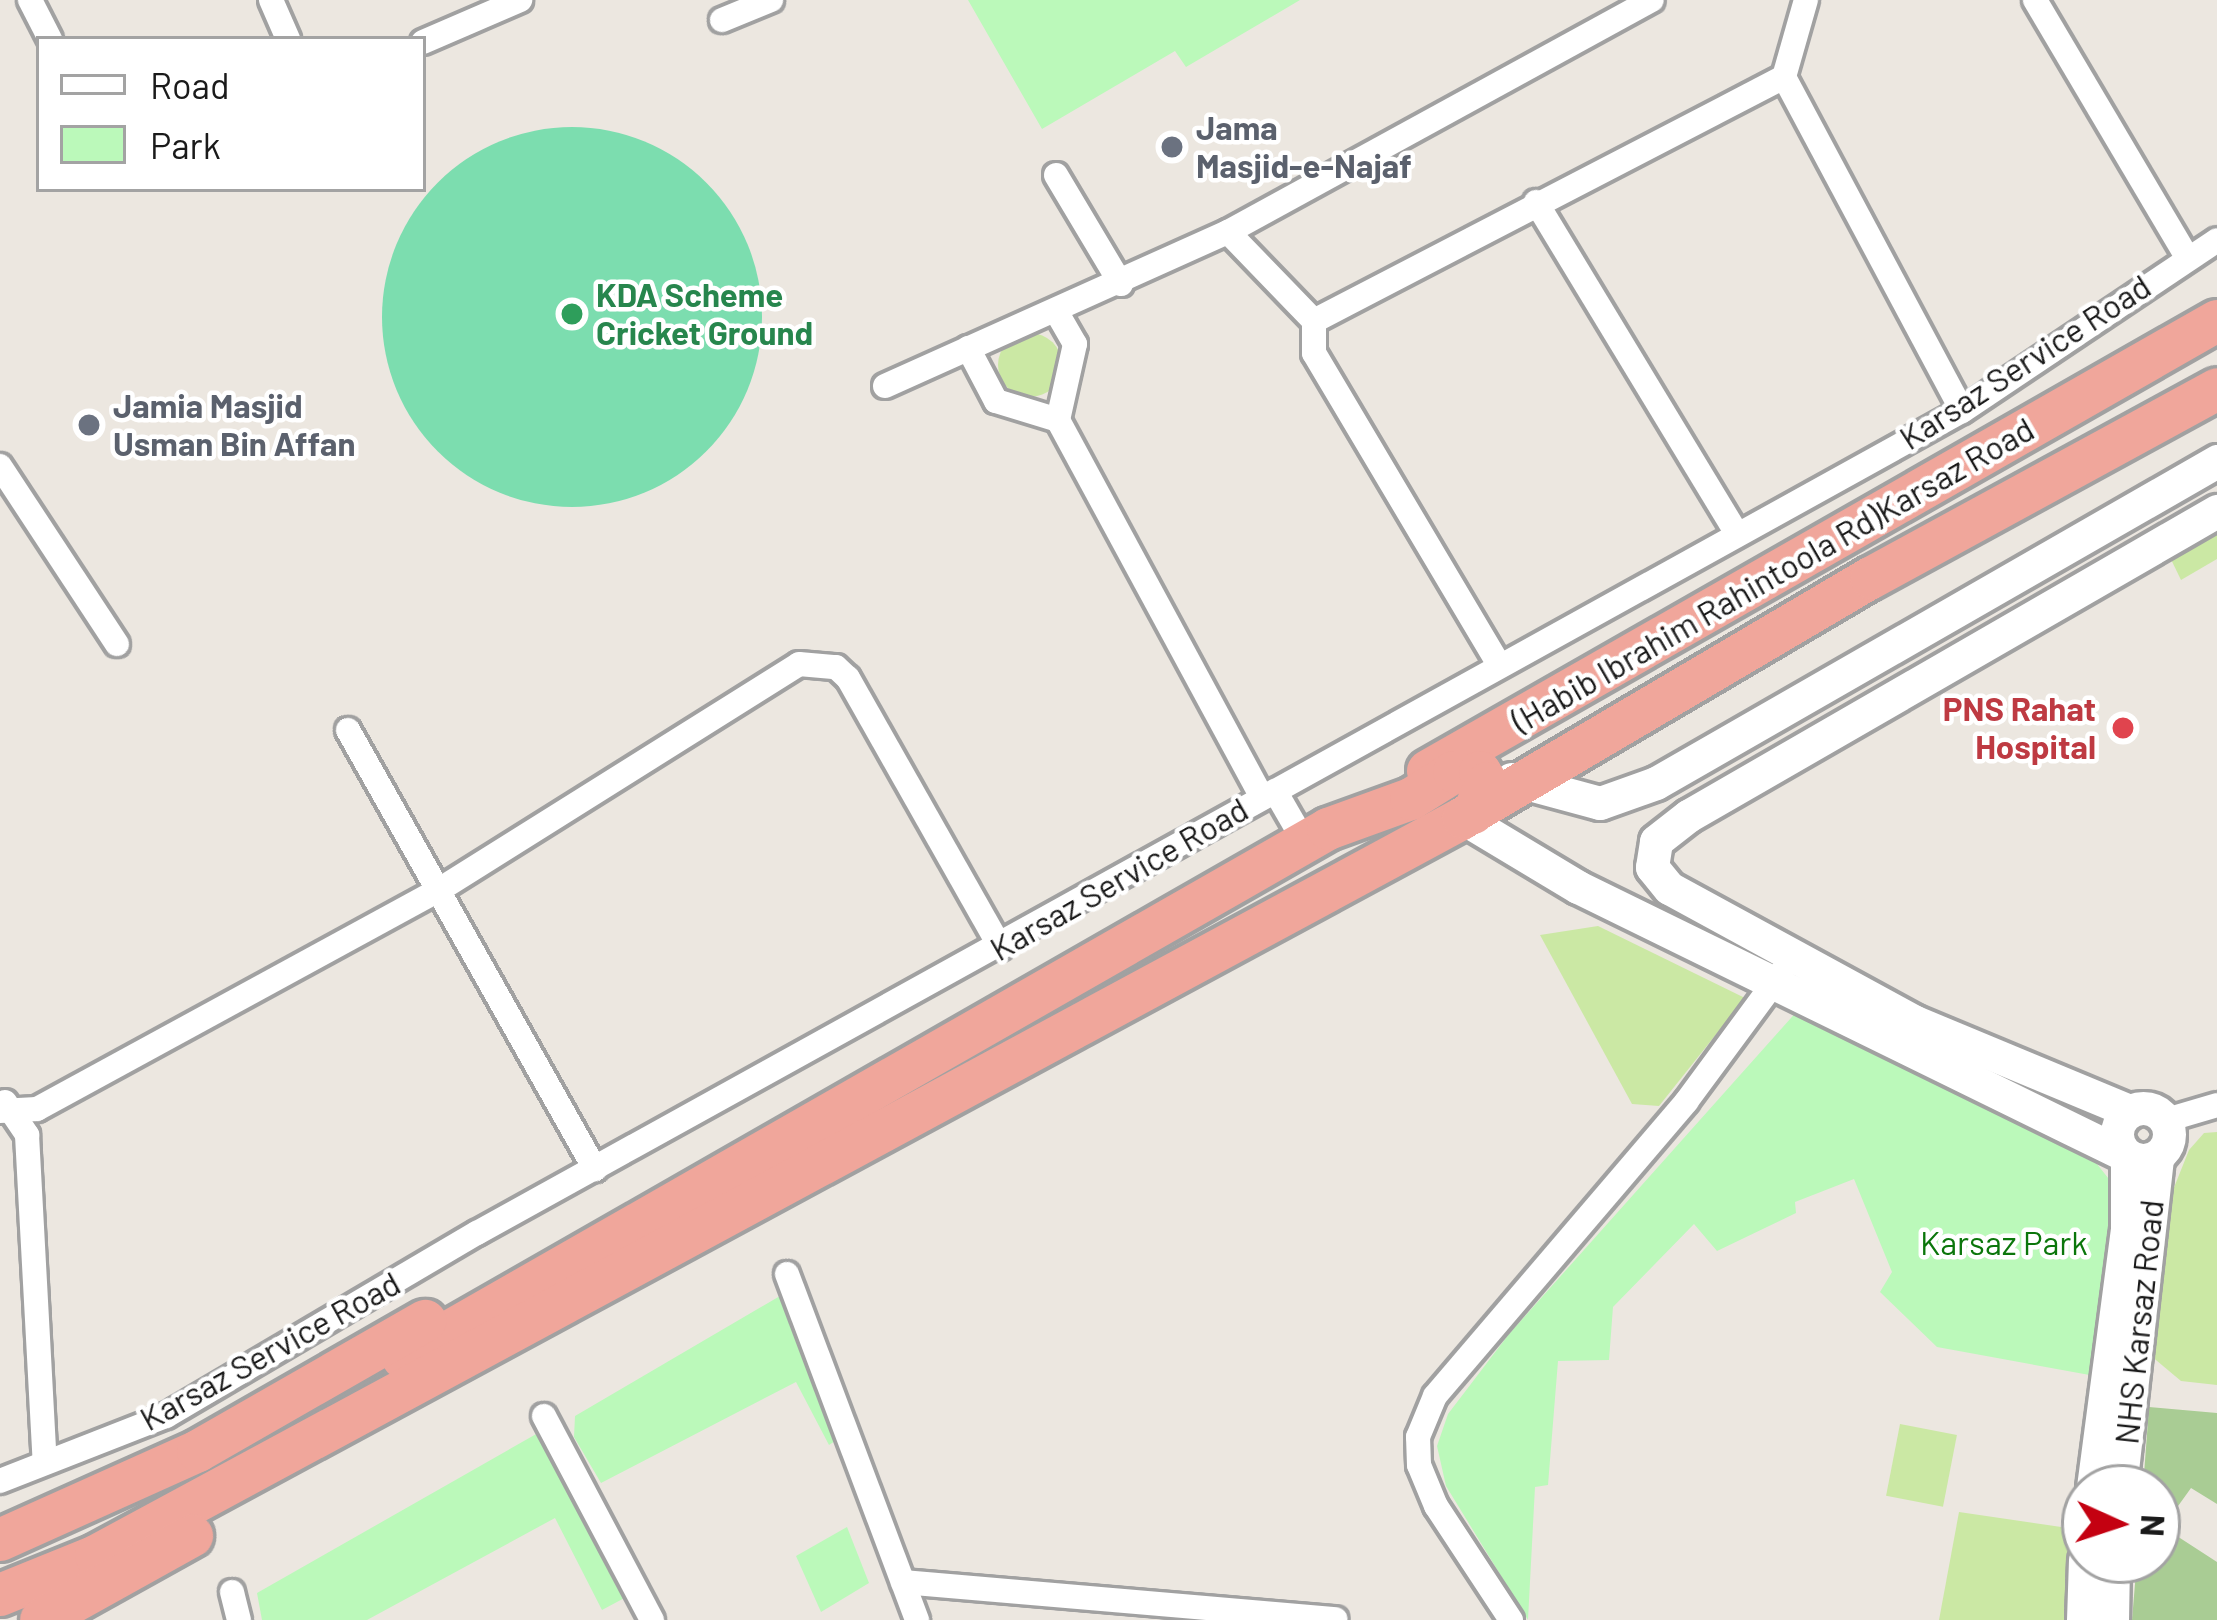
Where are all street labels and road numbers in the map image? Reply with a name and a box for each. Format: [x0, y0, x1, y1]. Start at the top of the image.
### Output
street label: Karsaz Service Road [1892, 266, 2158, 458]
street label: (Habib Ibrahim Rahintoola Rd)Karsaz Road [1505, 409, 2041, 741]
street label: Karsaz Service Road [983, 789, 1255, 969]
street label: NHS Karsaz Road [2106, 1198, 2172, 1446]
street label: Karsaz Service Road [133, 1263, 407, 1439]

